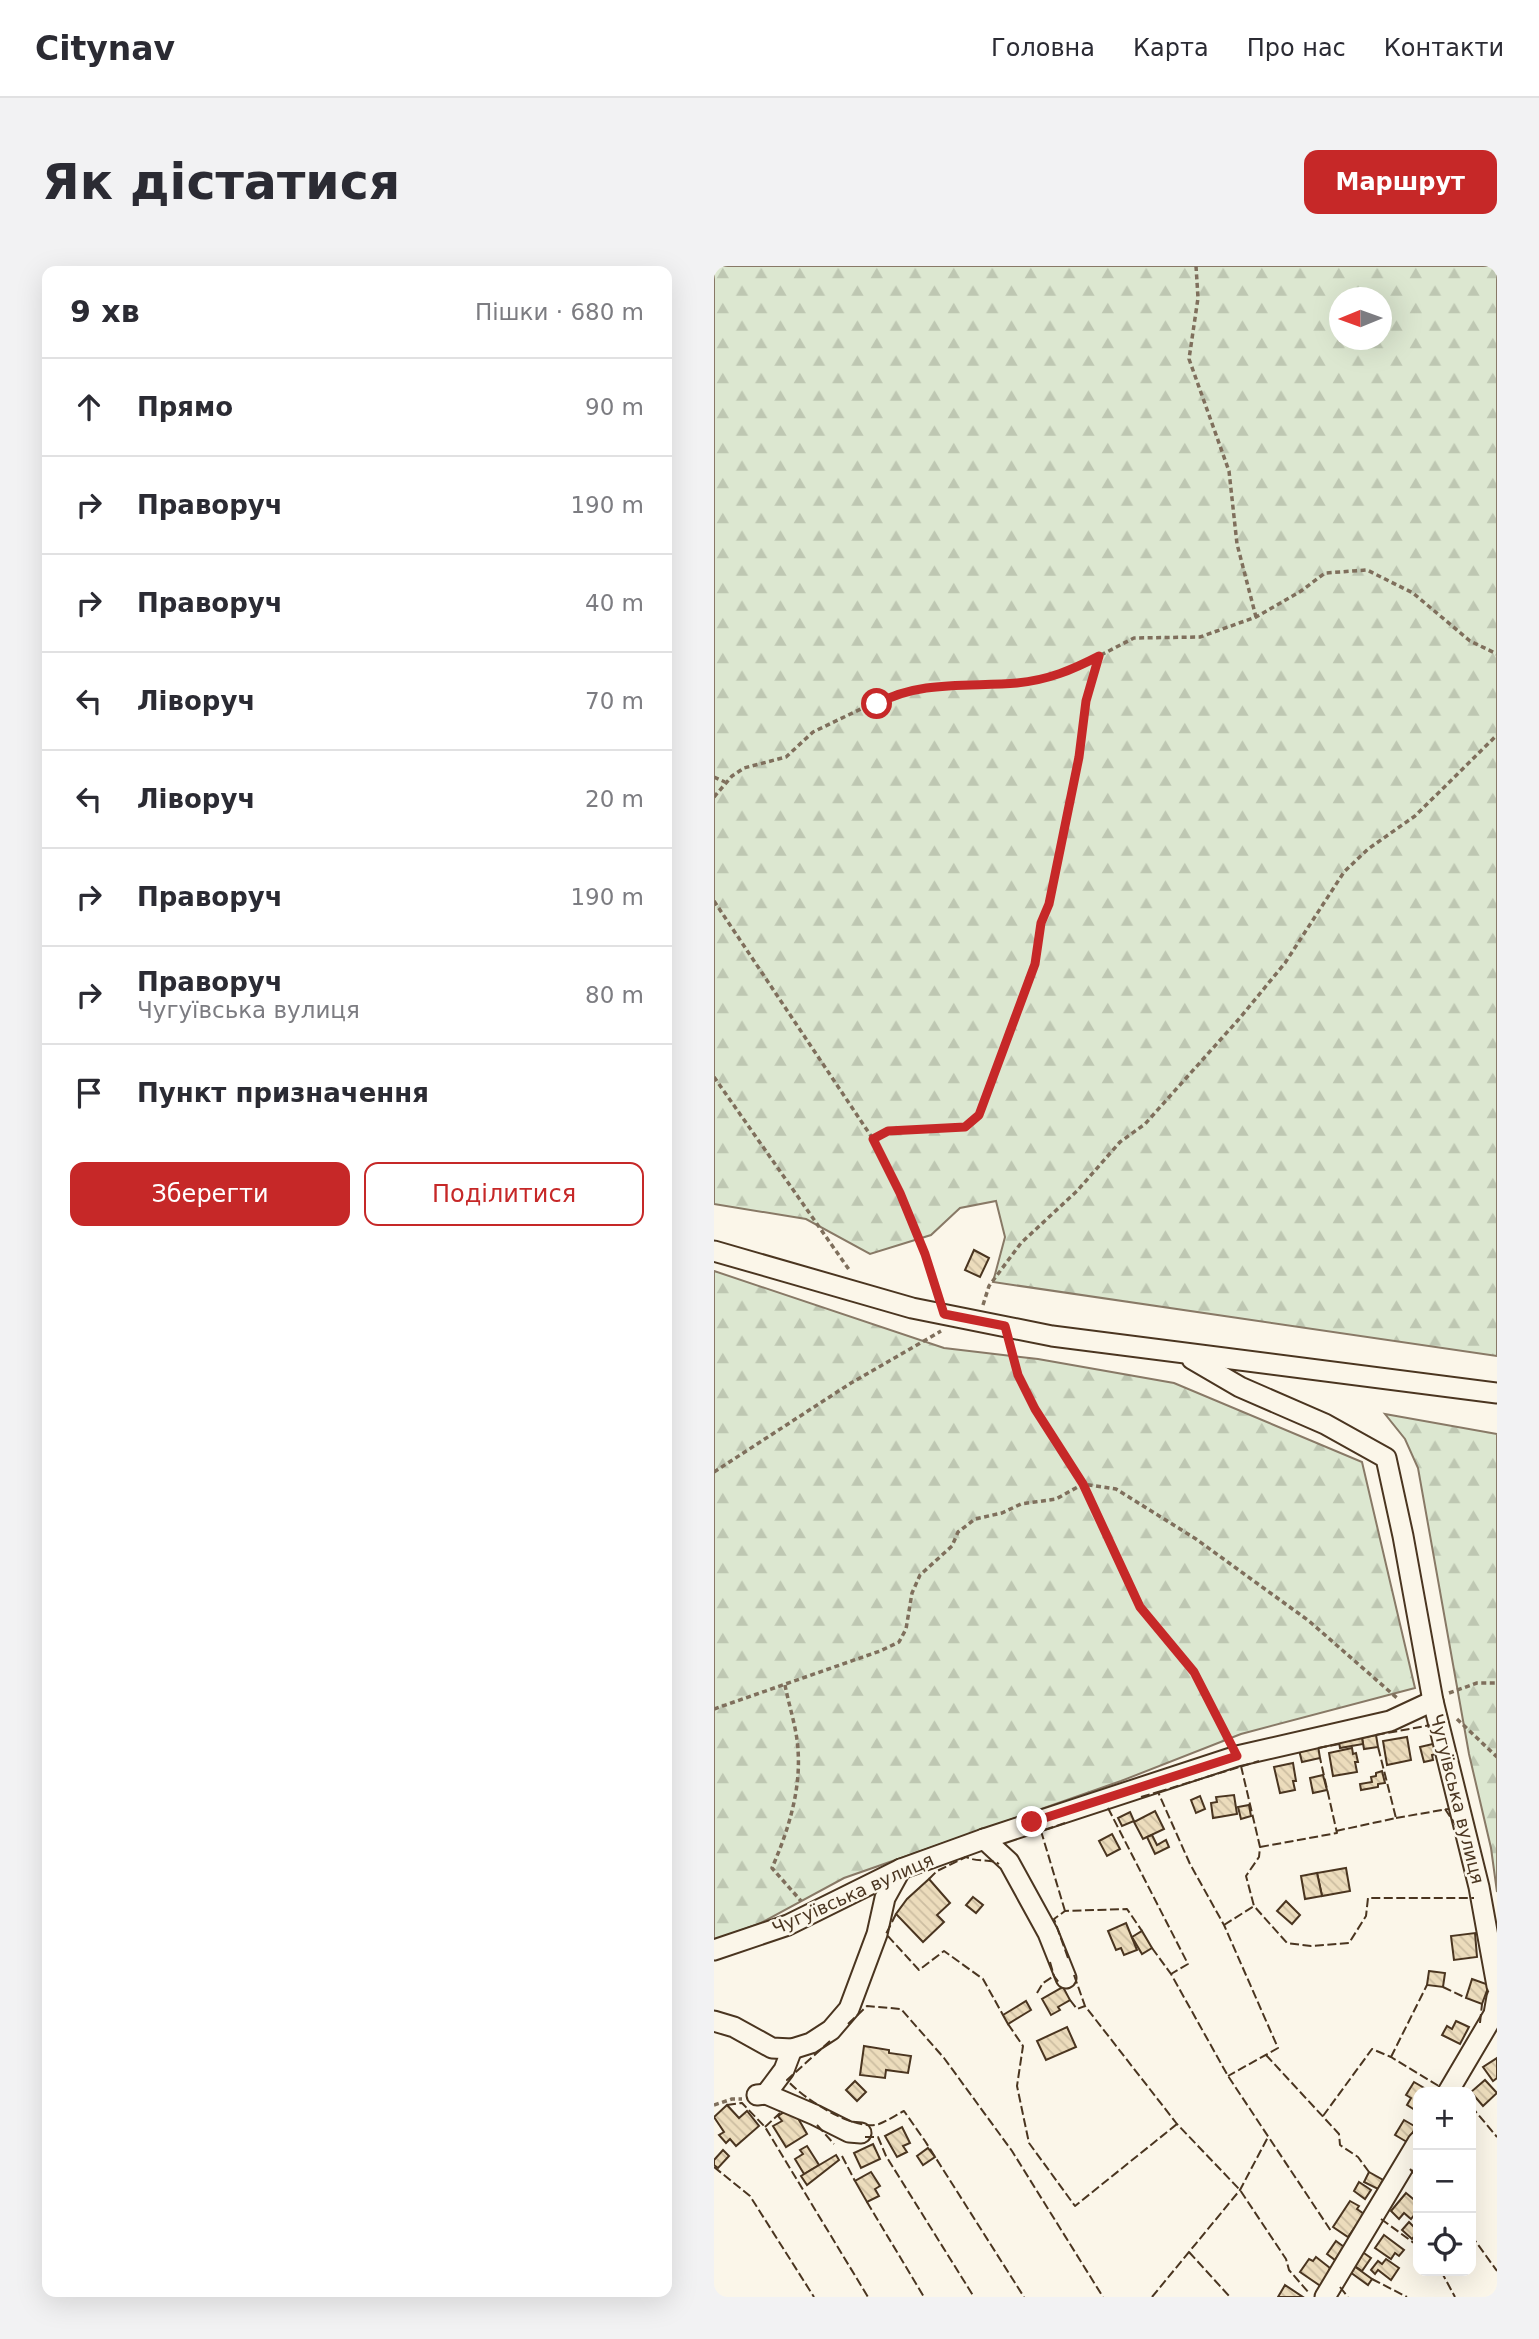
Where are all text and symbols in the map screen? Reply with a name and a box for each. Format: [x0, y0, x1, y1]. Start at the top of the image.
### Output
text: Citynav [35, 29, 175, 68]
text: Головна [991, 34, 1095, 62]
text: Карта [1133, 34, 1209, 62]
text: Про нас [1247, 34, 1346, 62]
text: Контакти [1384, 34, 1504, 62]
button: Маршрут [1304, 150, 1497, 214]
text: Як дістатися [42, 154, 400, 211]
north arrow [1329, 287, 1392, 350]
text: 9 хв [70, 294, 140, 329]
text: Пішки · 680 m [475, 299, 644, 325]
icon: ahead [70, 388, 108, 426]
text: Прямо [137, 392, 233, 422]
text: 90 m [585, 394, 644, 420]
icon: right [70, 486, 108, 524]
text: Праворуч [137, 490, 283, 520]
text: 190 m [570, 492, 644, 518]
icon: right [70, 584, 108, 622]
text: Праворуч [137, 588, 283, 618]
text: 40 m [585, 590, 644, 616]
icon: left [70, 682, 108, 720]
text: Ліворуч [137, 686, 255, 716]
text: 70 m [585, 688, 644, 714]
route start [861, 688, 892, 719]
icon: left [70, 780, 108, 818]
text: Ліворуч [137, 784, 255, 814]
text: 20 m [585, 786, 644, 812]
icon: right [70, 878, 108, 916]
text: Праворуч [137, 882, 283, 912]
text: 190 m [570, 884, 644, 910]
text: Праворуч [137, 967, 283, 997]
icon: right [70, 976, 108, 1014]
text: 80 m [585, 982, 644, 1008]
text: Чугуївська вулиця [137, 997, 360, 1023]
icon: arrive [70, 1074, 108, 1112]
text: Пункт призначення [137, 1078, 429, 1108]
button: Зберегти [70, 1162, 350, 1226]
button: Поділитися [364, 1162, 644, 1226]
street label: Чугуївська вулиця [1426, 1712, 1489, 1886]
route end [1016, 1806, 1047, 1837]
street label: Чугуївська вулиця [769, 1848, 937, 1939]
map controls [1413, 2087, 1476, 2276]
button: + [1413, 2087, 1476, 2150]
button: − [1413, 2150, 1476, 2213]
button: locate [1413, 2213, 1476, 2276]

